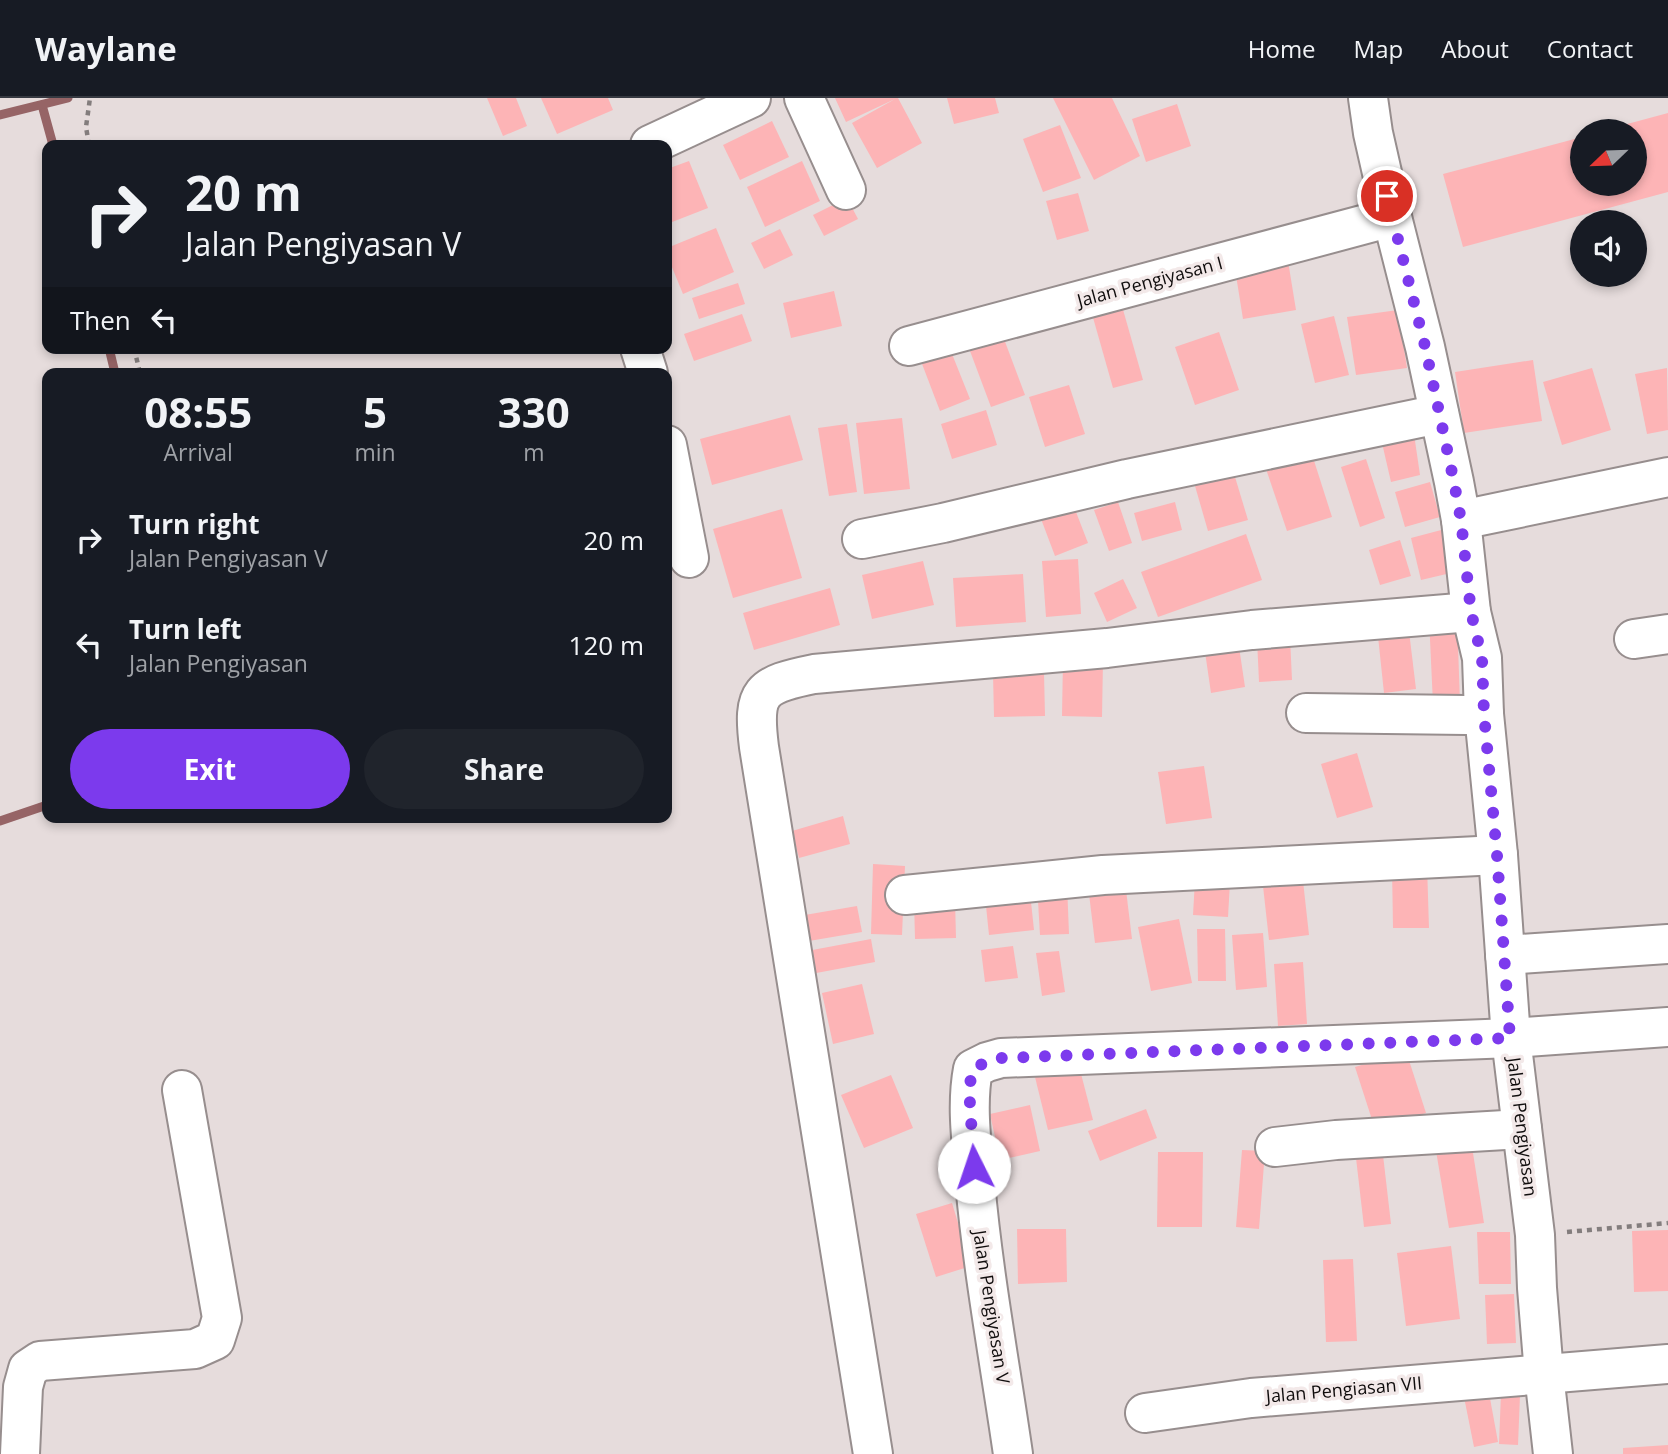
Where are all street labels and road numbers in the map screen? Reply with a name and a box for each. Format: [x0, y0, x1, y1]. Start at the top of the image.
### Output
street label: Jalan Pengiyasan I [1072, 250, 1225, 313]
street label: Jalan Pengiyasan [1502, 1054, 1543, 1198]
street label: Jalan Pengiyasan V [968, 1226, 1016, 1386]
street label: Jalan Pengiasan VII [1263, 1370, 1423, 1408]

